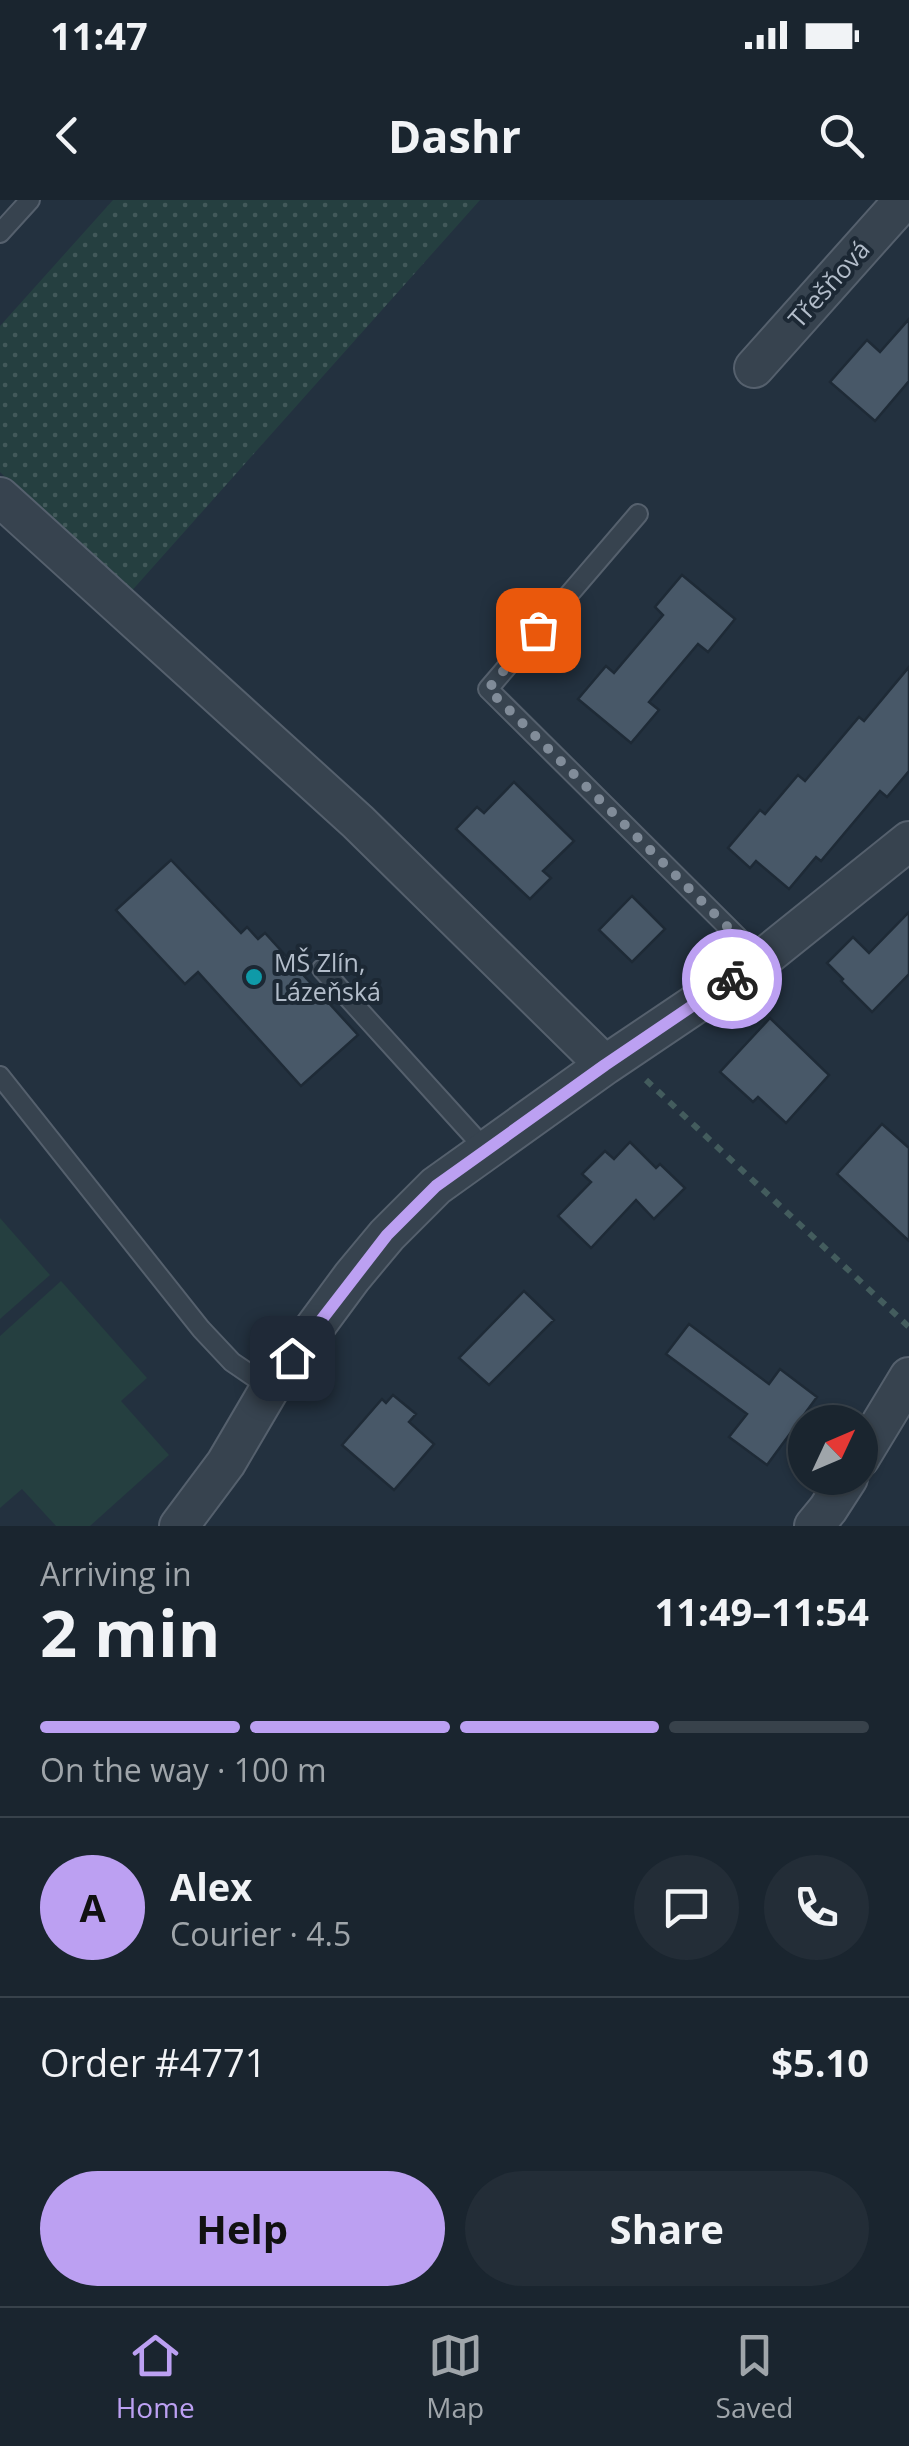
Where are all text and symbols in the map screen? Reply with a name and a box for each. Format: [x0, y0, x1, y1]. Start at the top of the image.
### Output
text: 11:47 [50, 9, 148, 61]
text: Dashr [388, 105, 521, 166]
icon: back [40, 108, 95, 163]
icon: search [814, 108, 869, 163]
street label: Třešňová [780, 232, 877, 334]
pin [496, 588, 581, 673]
icon: bag [511, 603, 566, 658]
courier [682, 929, 782, 1029]
place label: MŠ Zlín, Lázeňská [274, 945, 381, 1008]
icon: bike [705, 952, 760, 1007]
marker: MŠ Zlín, Lázeňská [243, 966, 265, 988]
pin [250, 1316, 335, 1401]
icon: home [265, 1331, 320, 1386]
north arrow [788, 1405, 878, 1495]
map controls [788, 1405, 878, 1495]
text: Arriving in [40, 1552, 192, 1595]
text: 11:49–11:54 [655, 1585, 869, 1637]
text: 2 min [40, 1588, 220, 1676]
text: On the way · 100 m [40, 1748, 327, 1791]
button: chat [634, 1855, 739, 1960]
button: phone [764, 1855, 869, 1960]
text: Alex [170, 1860, 252, 1912]
text: A [79, 1881, 106, 1933]
text: Courier · 4.5 [170, 1912, 351, 1955]
text: Order #4771 [40, 2036, 267, 2088]
text: $5.10 [771, 2036, 869, 2088]
button: Help [40, 2171, 445, 2286]
button: Share [465, 2171, 869, 2286]
tab: Home [116, 2328, 195, 2426]
tab: Map [426, 2328, 484, 2426]
tab: Saved [716, 2328, 793, 2426]

